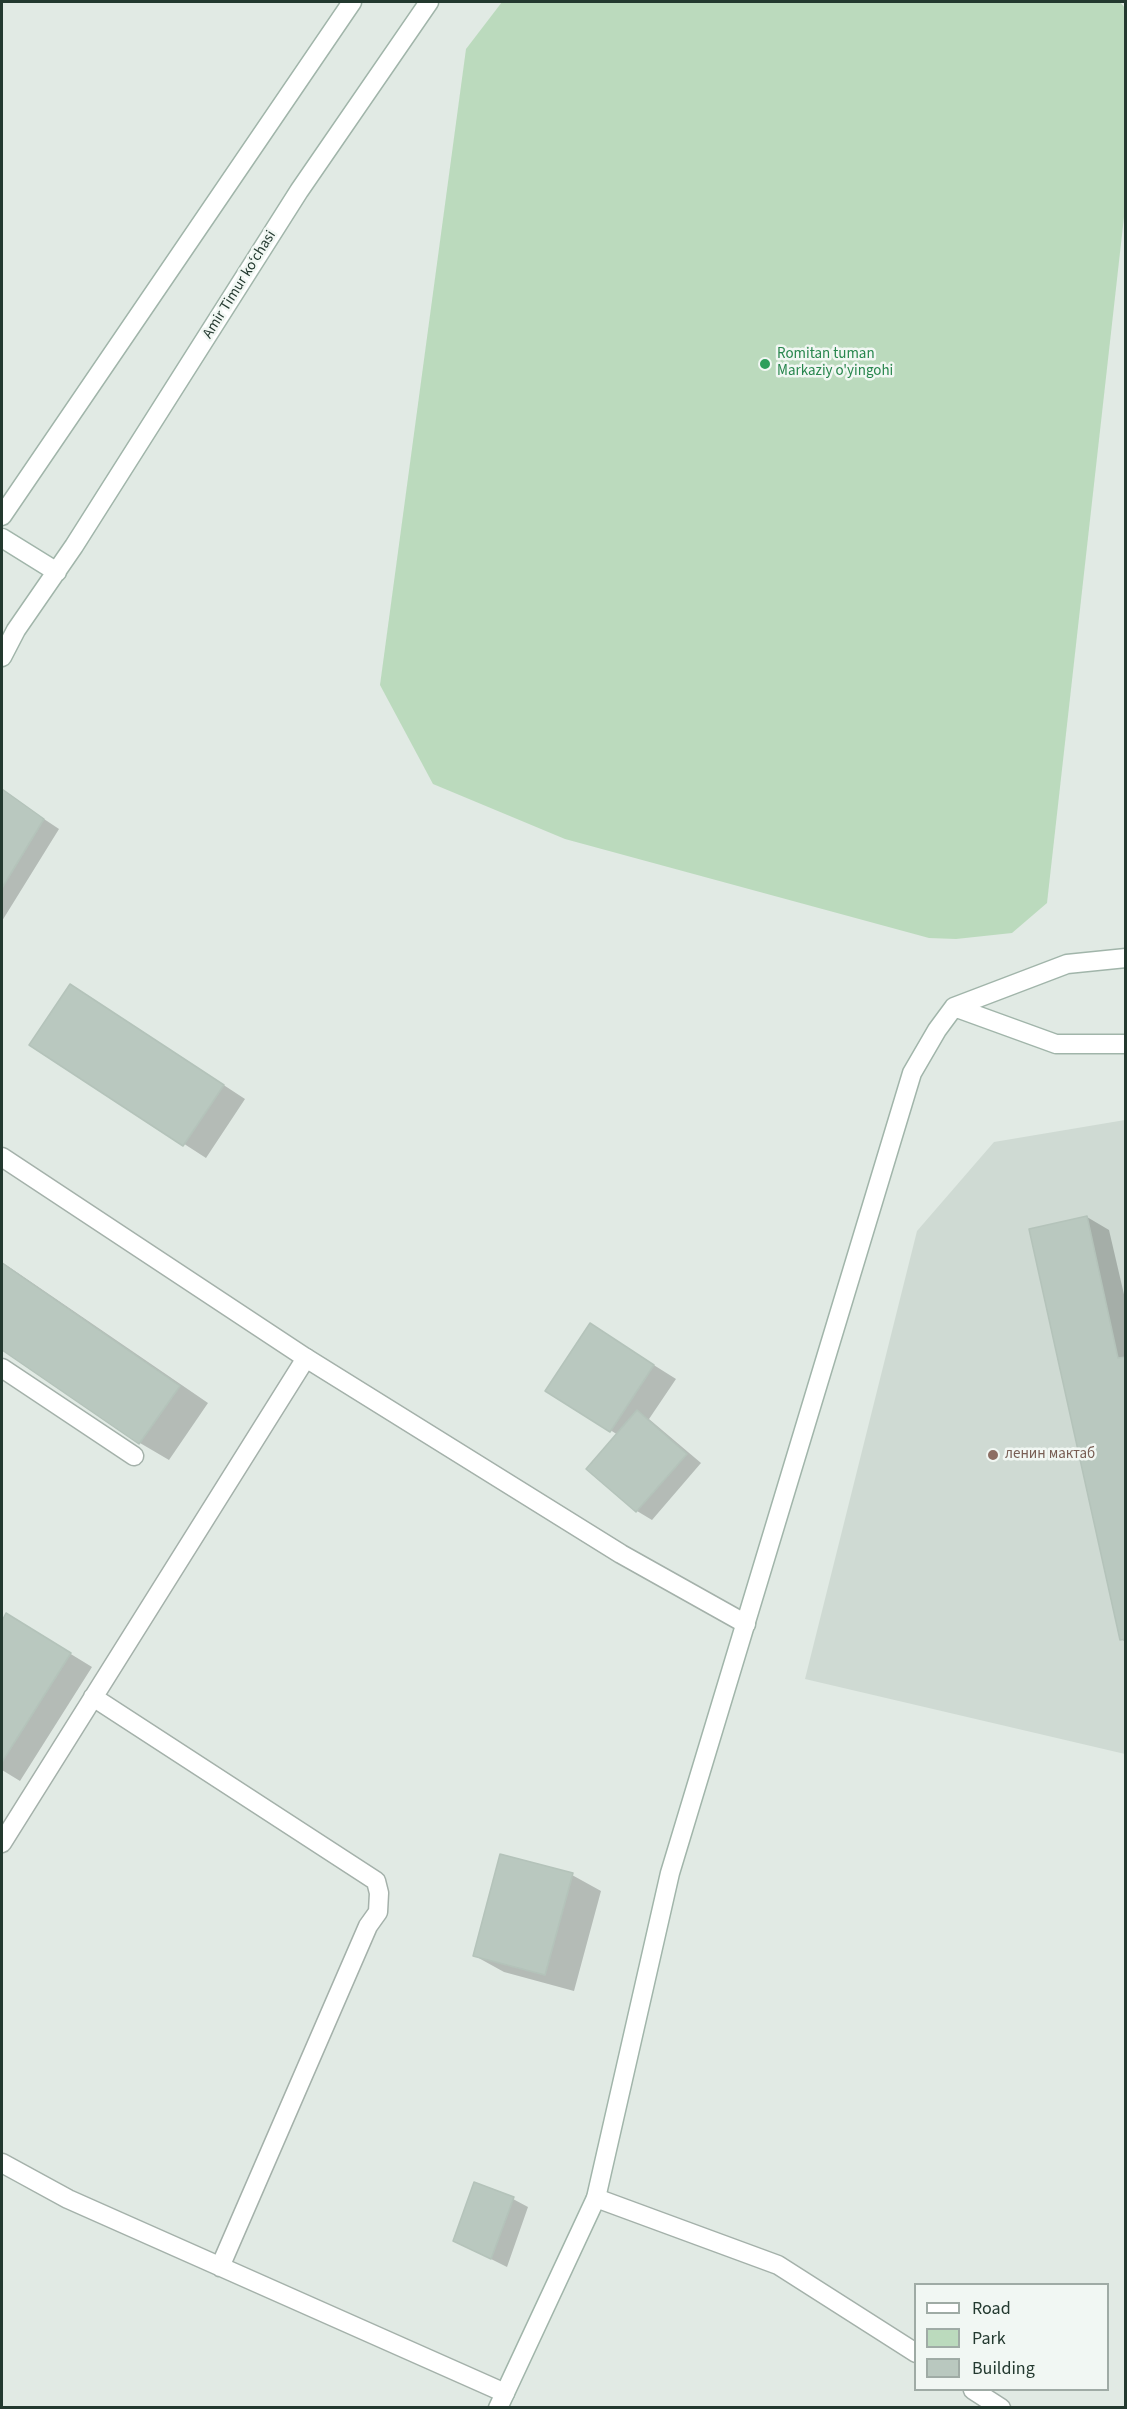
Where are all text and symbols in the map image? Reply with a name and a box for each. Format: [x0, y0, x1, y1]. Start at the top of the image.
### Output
street label: Amir Timur ko‘chasi [200, 228, 280, 342]
place label: Romitan tuman Markaziy o'yingohi [777, 346, 893, 381]
marker: Romitan tuman Markaziy o'yingohi [758, 357, 772, 371]
place label: ленин мактаб [1005, 1446, 1095, 1464]
marker: ленин мактаб [986, 1448, 1000, 1462]
legend [914, 2283, 1109, 2391]
text: Road [972, 2296, 1011, 2321]
text: Park [972, 2326, 1006, 2351]
text: Building [972, 2356, 1035, 2381]

